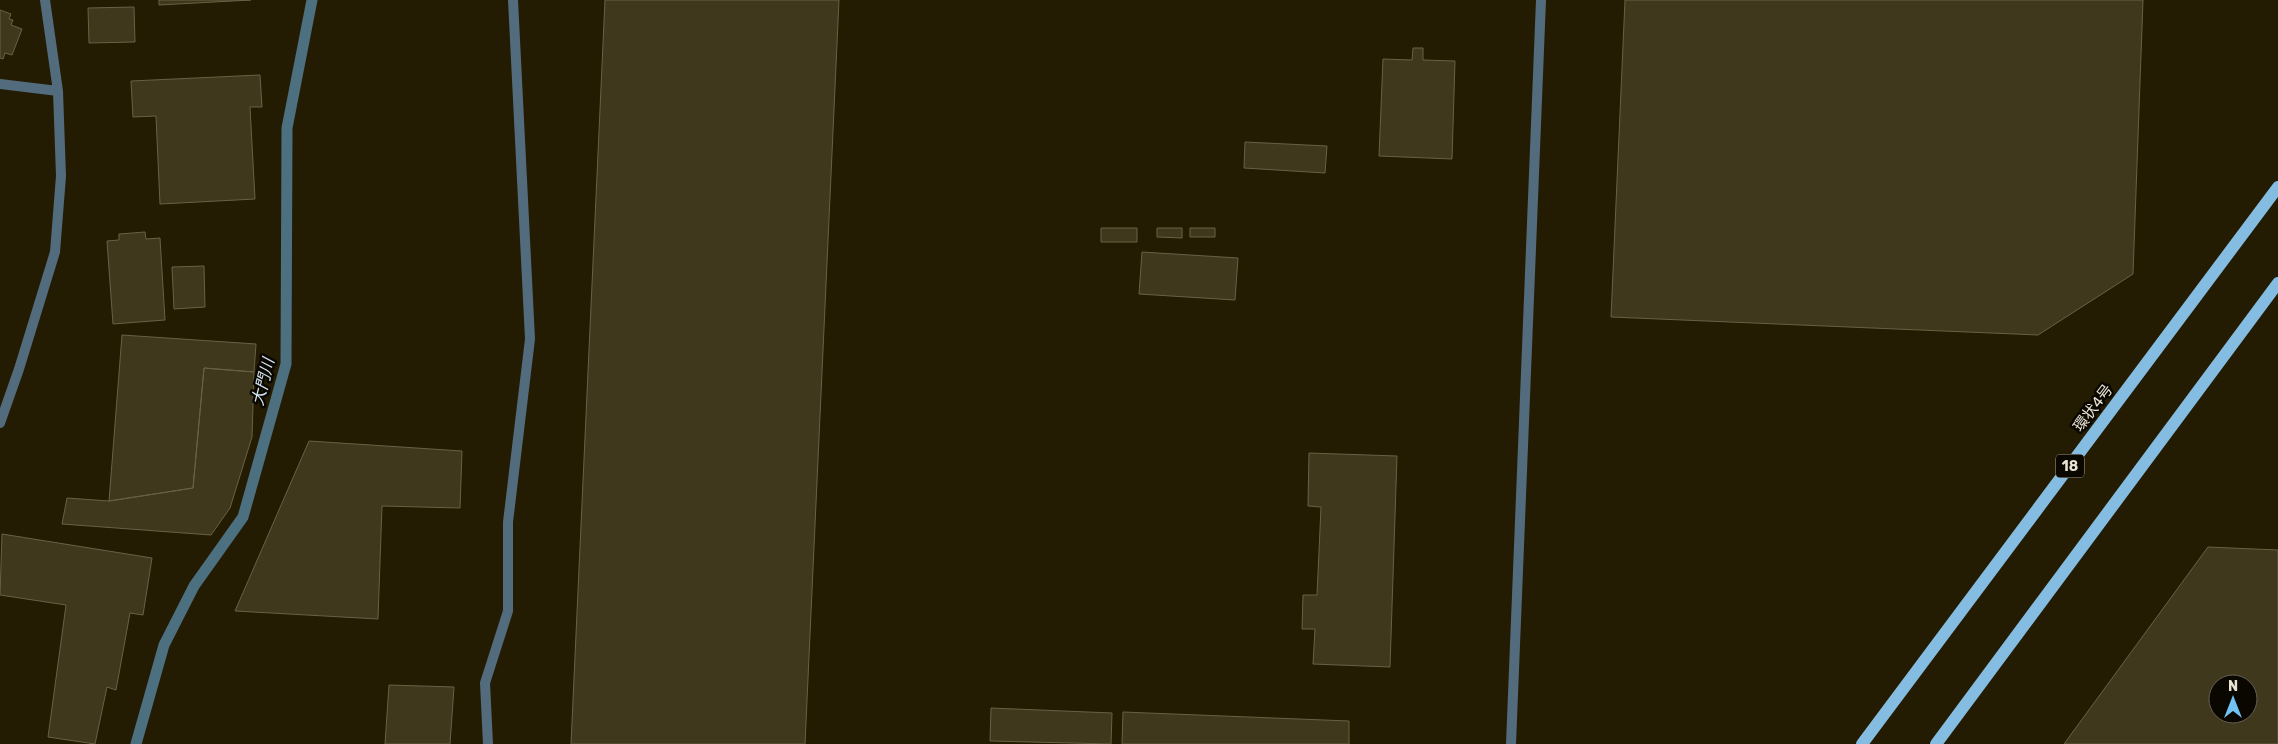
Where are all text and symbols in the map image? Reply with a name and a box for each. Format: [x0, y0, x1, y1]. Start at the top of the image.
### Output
water label: 大門川 [248, 354, 279, 408]
street label: 環状4号 [2069, 381, 2117, 435]
road number: 18 [2056, 454, 2084, 478]
north arrow [2208, 674, 2258, 724]
text: N [2228, 678, 2238, 695]

